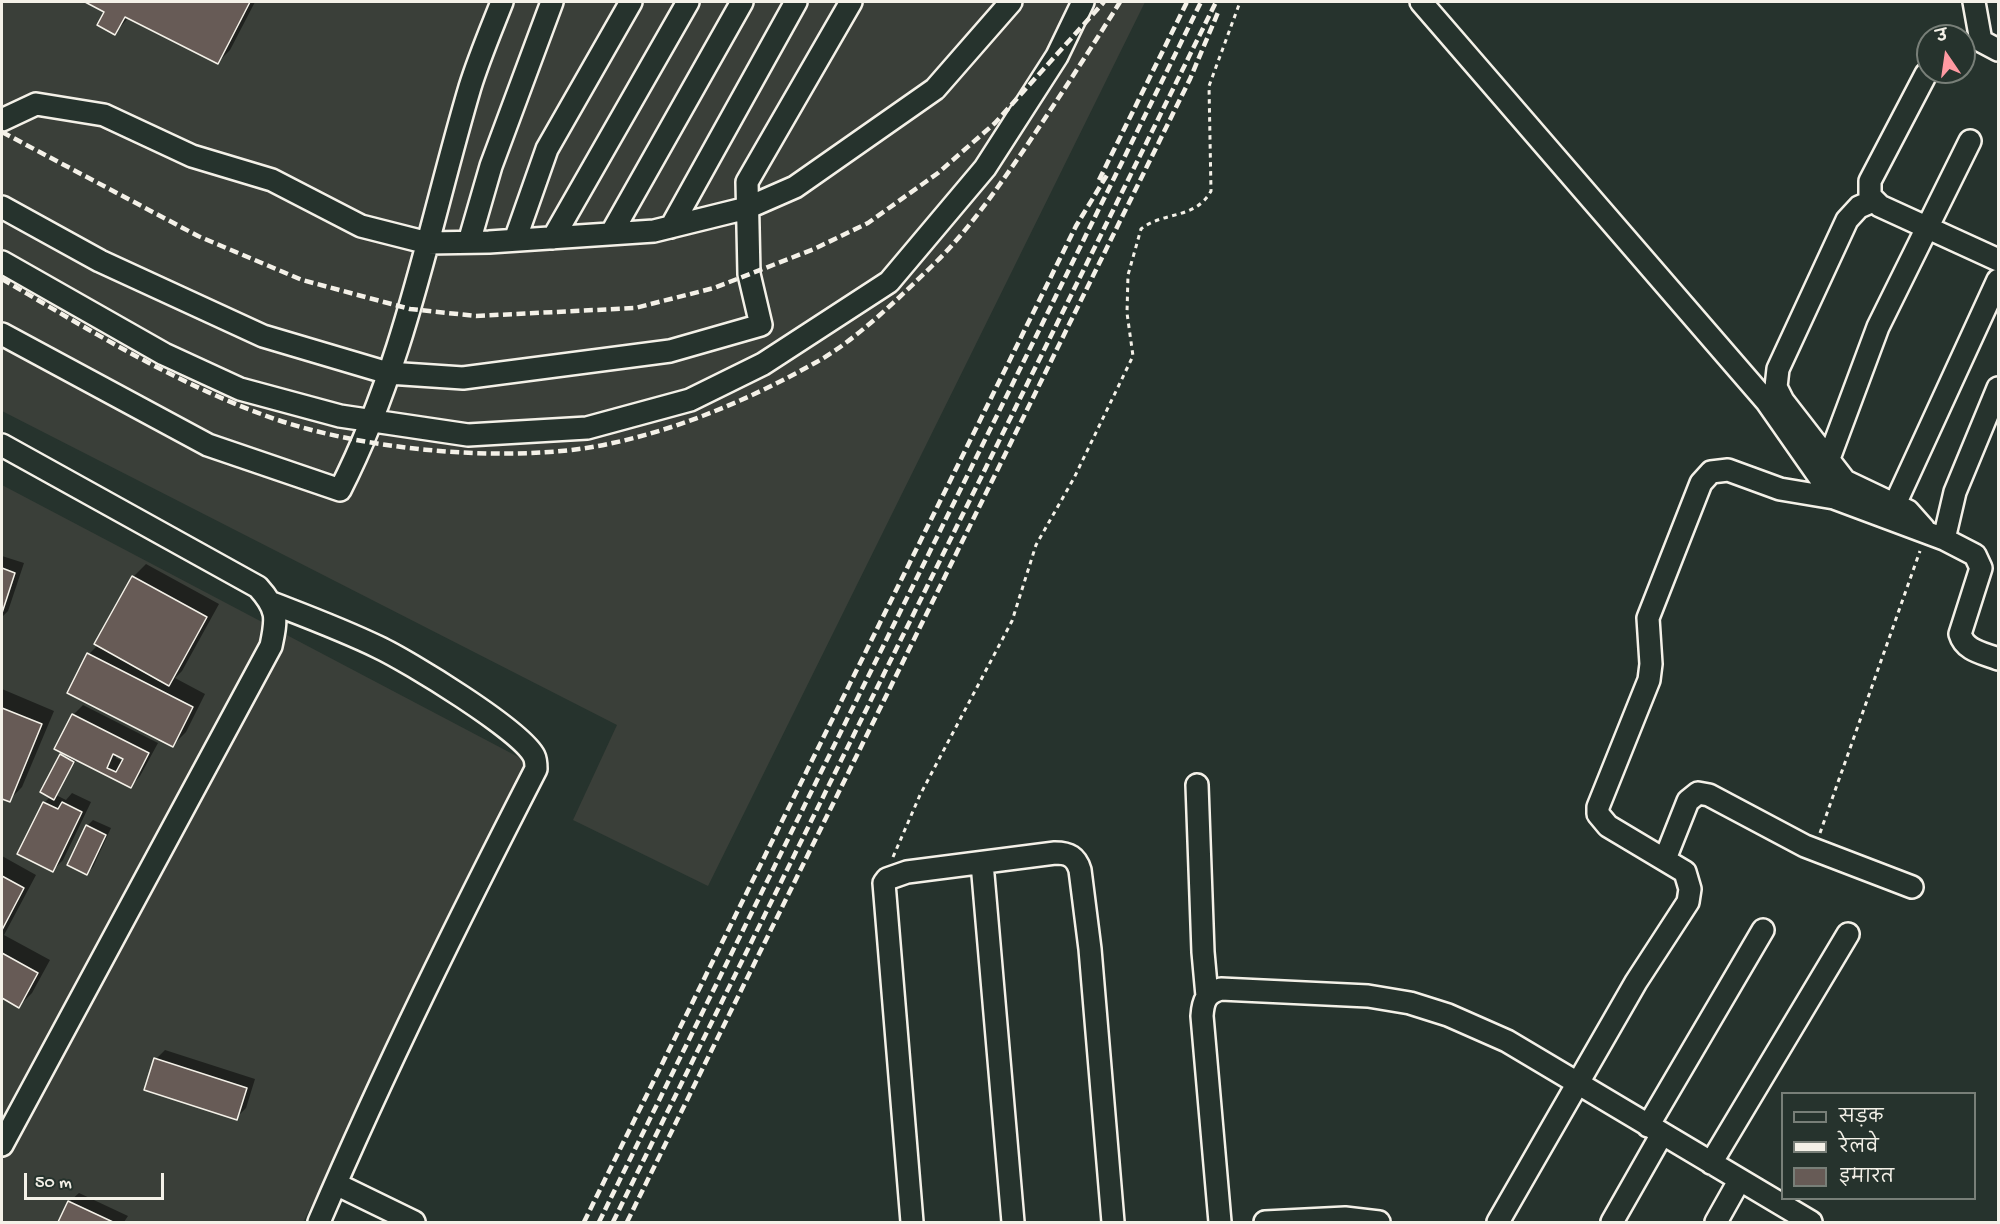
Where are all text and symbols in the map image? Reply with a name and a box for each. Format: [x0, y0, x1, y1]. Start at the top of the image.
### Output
north arrow [1916, 24, 1976, 84]
text: उ [1935, 27, 1950, 48]
legend [1781, 1092, 1976, 1200]
text: सड़क [1839, 1108, 1883, 1129]
text: रेलवे [1839, 1138, 1879, 1159]
scale bar [27, 1161, 166, 1199]
text: इमारत [1839, 1168, 1894, 1189]
text: 50 m [35, 1173, 72, 1194]

